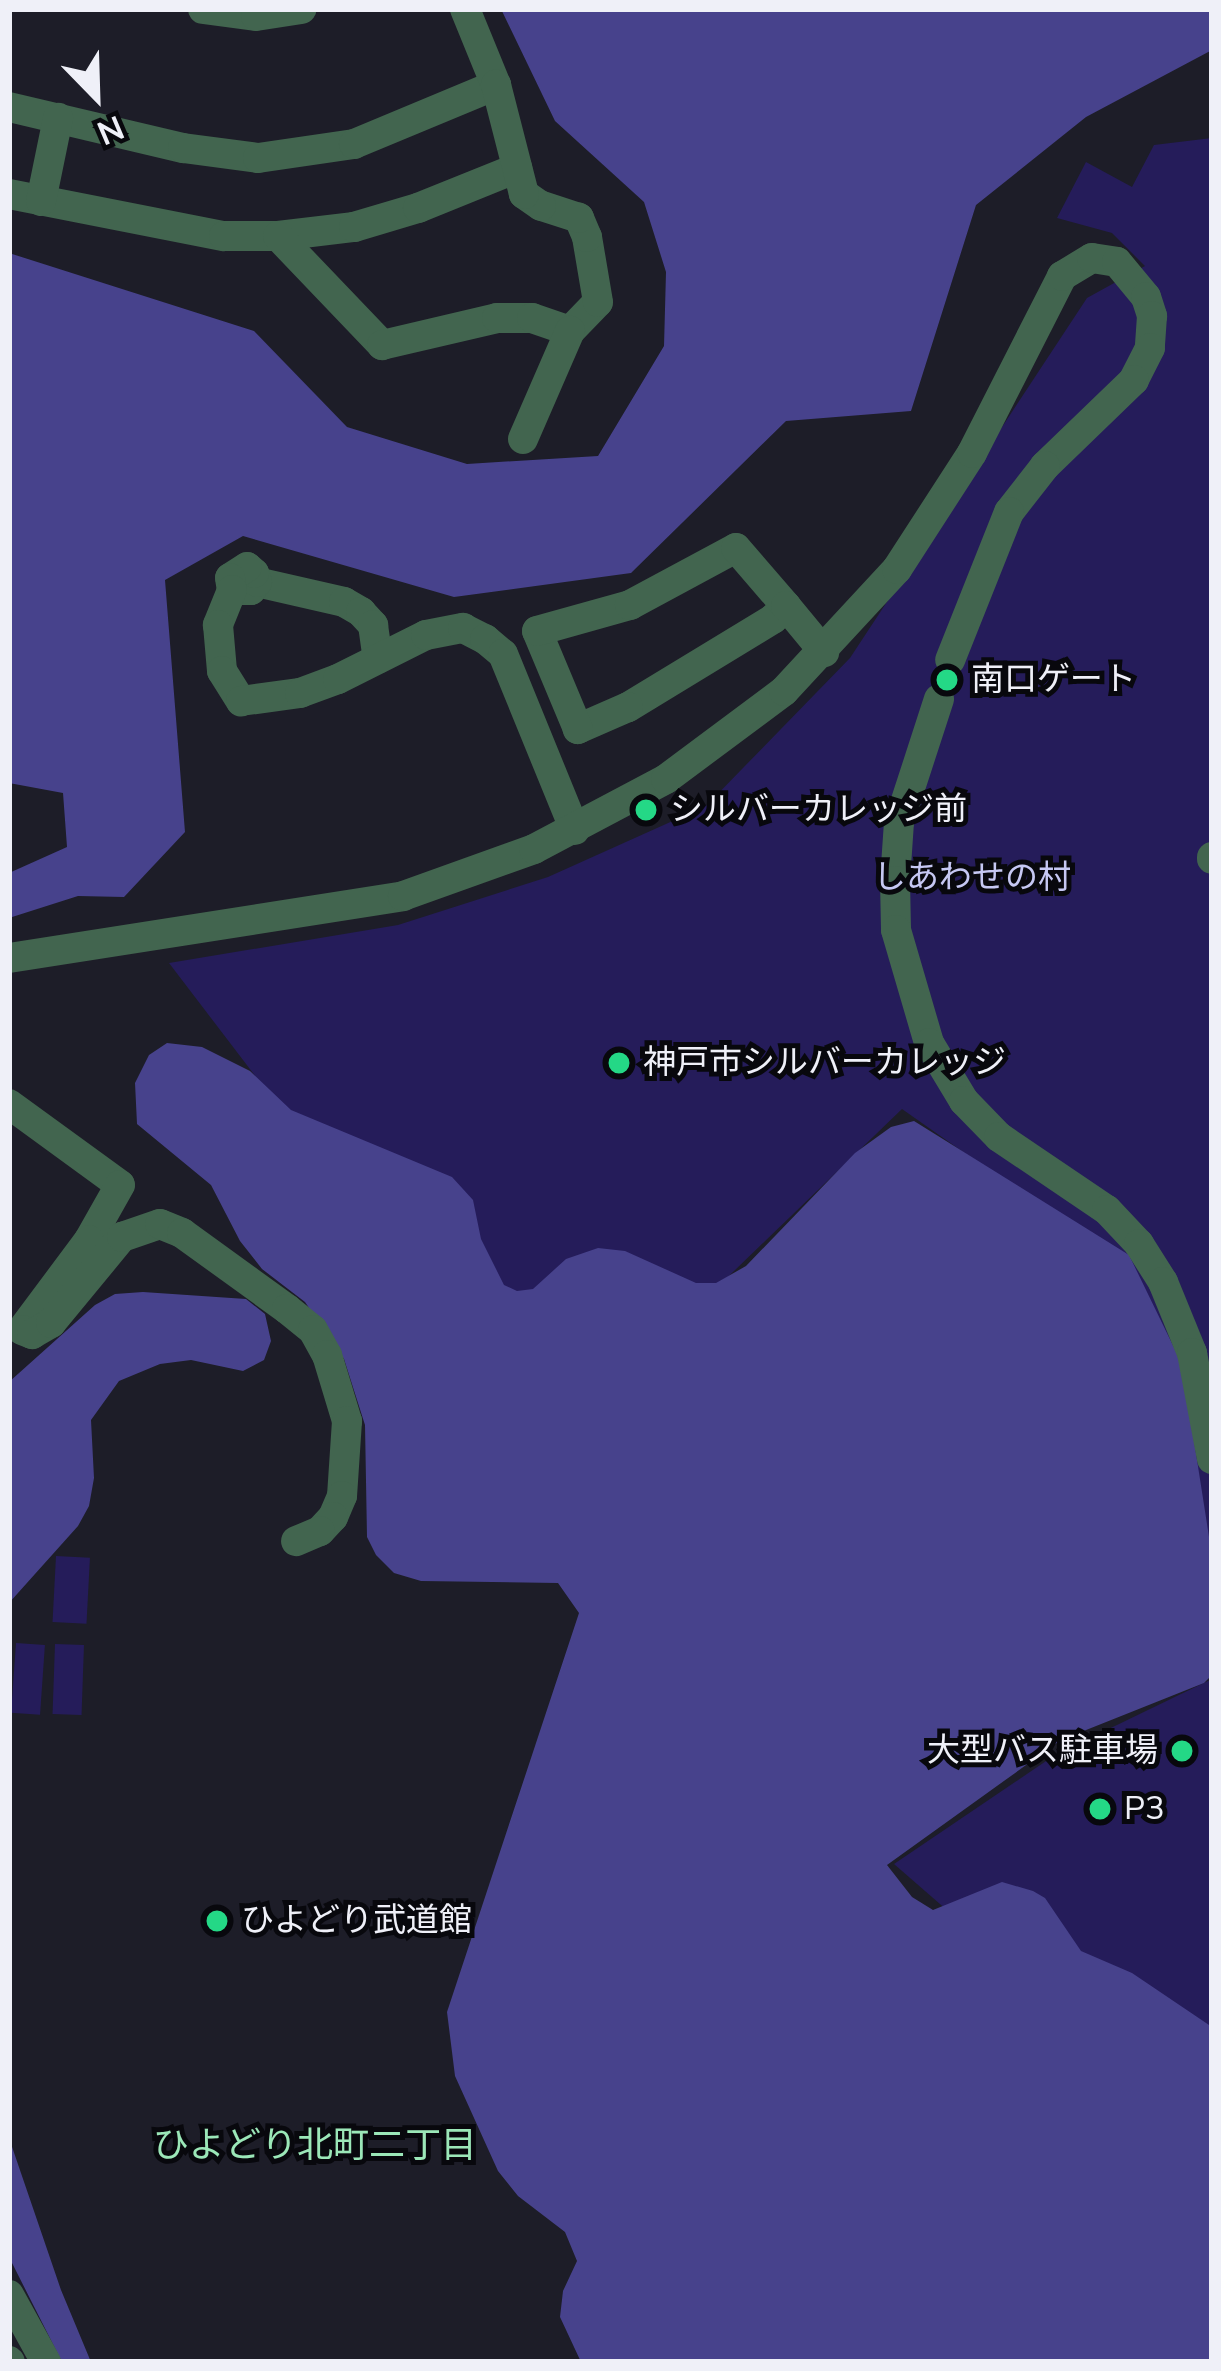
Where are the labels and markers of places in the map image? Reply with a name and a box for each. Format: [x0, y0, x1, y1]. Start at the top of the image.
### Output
place label: 南口ゲート [971, 660, 1136, 700]
marker: 南口ゲート [934, 667, 960, 693]
place label: シルバーカレッジ前 [670, 790, 967, 830]
marker: シルバーカレッジ前 [633, 797, 659, 823]
place label: 神戸市シルバーカレッジ [643, 1043, 1006, 1083]
marker: 神戸市シルバーカレッジ [606, 1050, 632, 1076]
place label: 大型バス駐車場 [927, 1731, 1158, 1771]
marker: 大型バス駐車場 [1169, 1738, 1195, 1764]
place label: P3 [1124, 1789, 1165, 1829]
marker: P3 [1087, 1796, 1113, 1822]
place label: ひよどり武道館 [241, 1901, 472, 1941]
marker: ひよどり武道館 [204, 1908, 230, 1934]

